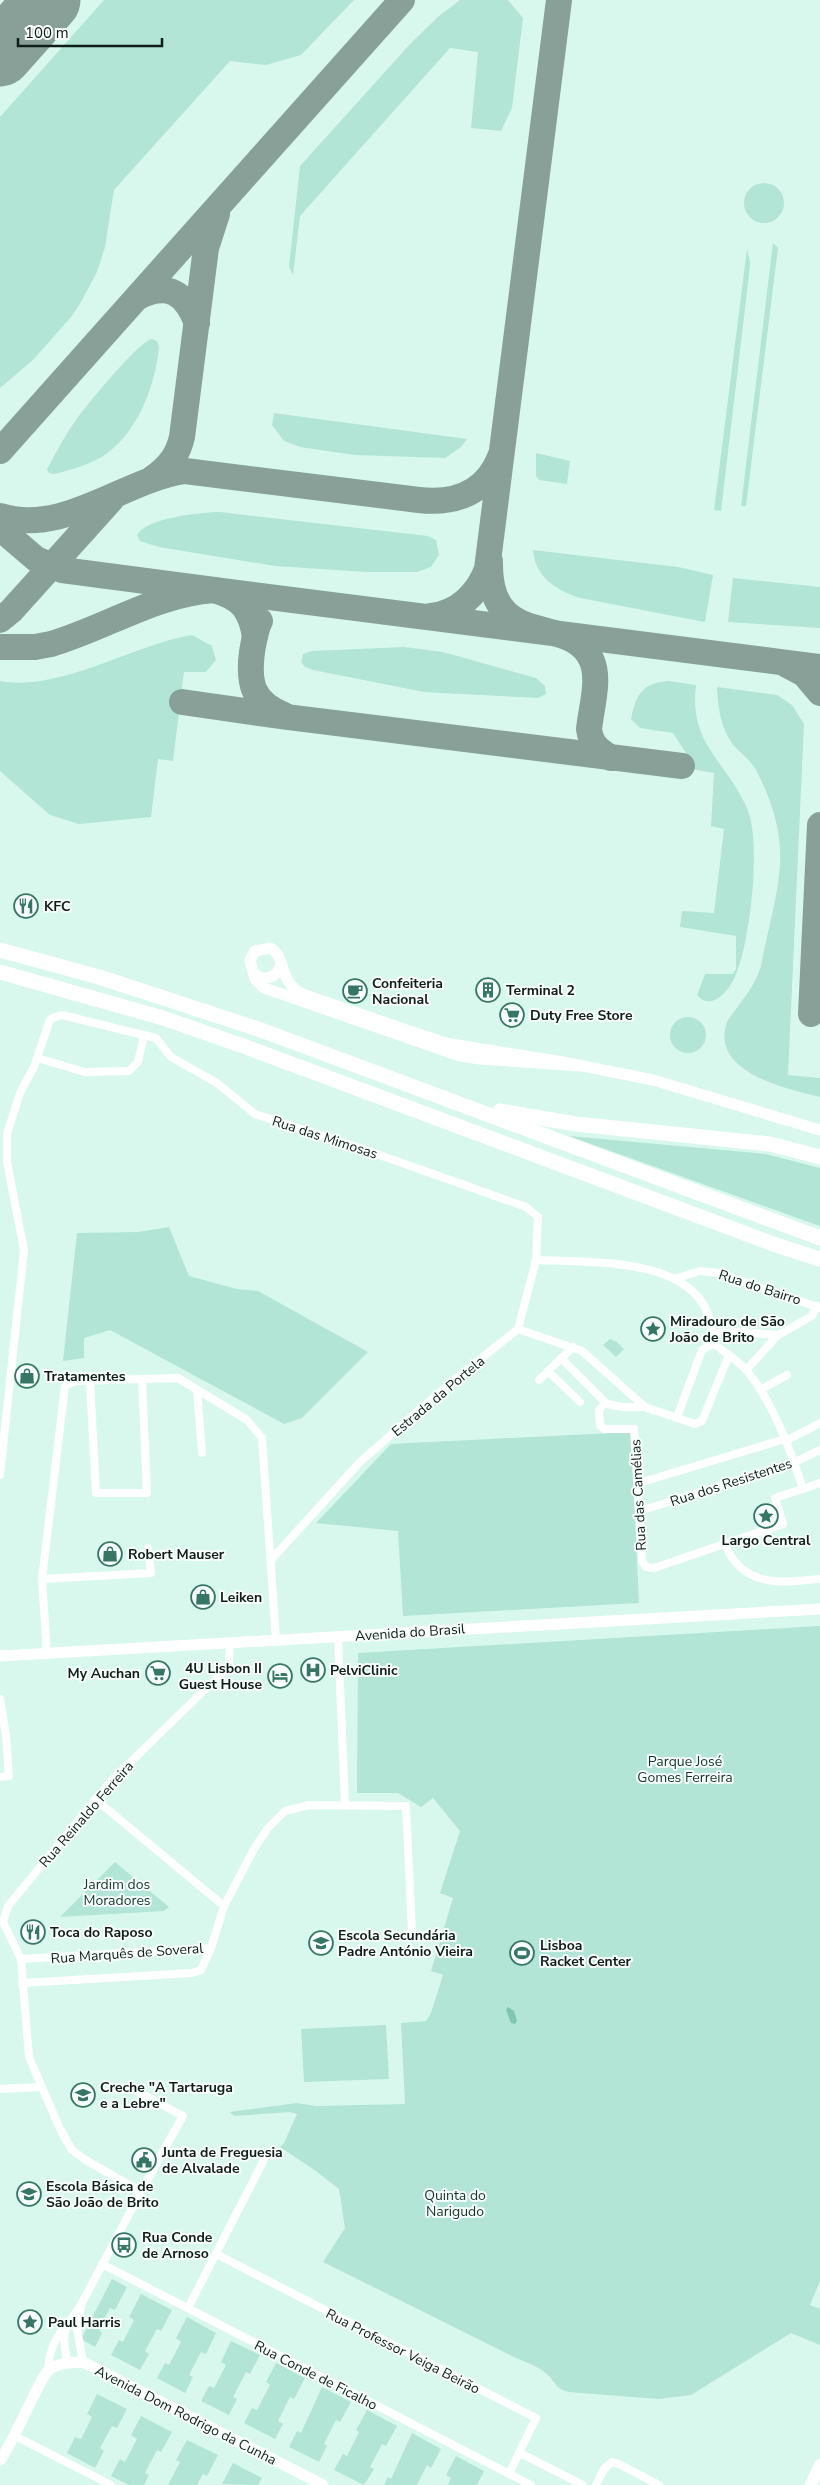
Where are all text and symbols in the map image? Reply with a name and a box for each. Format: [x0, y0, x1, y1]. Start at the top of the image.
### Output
scale bar [18, 15, 161, 47]
text: 100 m [25, 23, 69, 43]
restaurant icon: KFC [13, 893, 39, 919]
place label: KFC [44, 897, 71, 916]
place label: Confeiteria Nacional [372, 974, 443, 1009]
building icon: Terminal 2 [475, 977, 501, 1003]
cafe icon: Confeiteria Nacional [342, 978, 368, 1004]
place label: Terminal 2 [506, 981, 575, 1000]
supermarket icon: Duty Free Store [499, 1002, 525, 1028]
place label: Duty Free Store [530, 1006, 633, 1025]
street label: Rua das Mimosas [270, 1111, 380, 1164]
street label: Rua do Bairro [716, 1265, 804, 1310]
place label: Miradouro de São João de Brito [669, 1312, 785, 1347]
place icon: Miradouro de São João de Brito [640, 1316, 666, 1342]
street label: Estrada da Portela [388, 1352, 489, 1441]
shop icon: Tratamentes [14, 1363, 40, 1389]
place label: Tratamentes [44, 1367, 126, 1386]
street label: Rua das Camélias [626, 1438, 651, 1551]
street label: Rua dos Resistentes [668, 1454, 795, 1511]
place icon: Largo Central [753, 1503, 779, 1529]
place label: Largo Central [722, 1531, 811, 1550]
shop icon: Robert Mauser [97, 1541, 123, 1567]
place label: Robert Mauser [128, 1545, 225, 1564]
shop icon: Leiken [190, 1584, 216, 1610]
place label: Leiken [220, 1588, 262, 1607]
street label: Avenida do Brasil [354, 1619, 467, 1646]
hospital icon: PelviClinic [300, 1657, 326, 1683]
place label: 4U Lisbon II Guest House [179, 1659, 262, 1694]
supermarket icon: My Auchan [145, 1660, 171, 1686]
place label: PelviClinic [330, 1661, 398, 1680]
hotel icon: 4U Lisbon II Guest House [267, 1663, 293, 1689]
place label: My Auchan [68, 1664, 140, 1683]
park label: Parque José Gomes Ferreira [637, 1752, 733, 1787]
street label: Rua Reinaldo Ferreira [35, 1757, 138, 1871]
park label: Jardim dos Moradores [83, 1875, 151, 1910]
restaurant icon: Toca do Raposo [20, 1919, 46, 1945]
place label: Toca do Raposo [50, 1923, 152, 1942]
place label: Escola Secundária Padre António Vieira [338, 1926, 473, 1961]
school or university icon: Escola Secundária Padre António Vieira [308, 1930, 334, 1956]
place label: Lisboa Racket Center [540, 1936, 632, 1971]
street label: Rua Marquês de Soveral [50, 1939, 205, 1968]
sports icon: Lisboa Racket Center [509, 1940, 535, 1966]
place label: Creche "A Tartaruga e a Lebre" [100, 2078, 233, 2113]
school or university icon: Creche "A Tartaruga e a Lebre" [70, 2082, 96, 2108]
place label: Junta de Freguesia de Alvalade [161, 2143, 283, 2178]
public building icon: Junta de Freguesia de Alvalade [131, 2147, 157, 2173]
place label: Escola Básica de São João de Brito [46, 2177, 159, 2212]
school or university icon: Escola Básica de São João de Brito [16, 2181, 42, 2207]
park label: Quinta do Narigudo [424, 2186, 486, 2221]
place label: Rua Conde de Arnoso [142, 2228, 213, 2263]
bus stop icon: Rua Conde de Arnoso [111, 2232, 137, 2258]
street label: Rua Professor Veiga Beirão [323, 2304, 483, 2399]
place icon: Paul Harris [17, 2309, 43, 2335]
place label: Paul Harris [48, 2313, 121, 2332]
street label: Rua Conde de Ficalho [251, 2336, 381, 2415]
street label: Avenida Dom Rodrigo da Cunha [92, 2361, 280, 2470]

